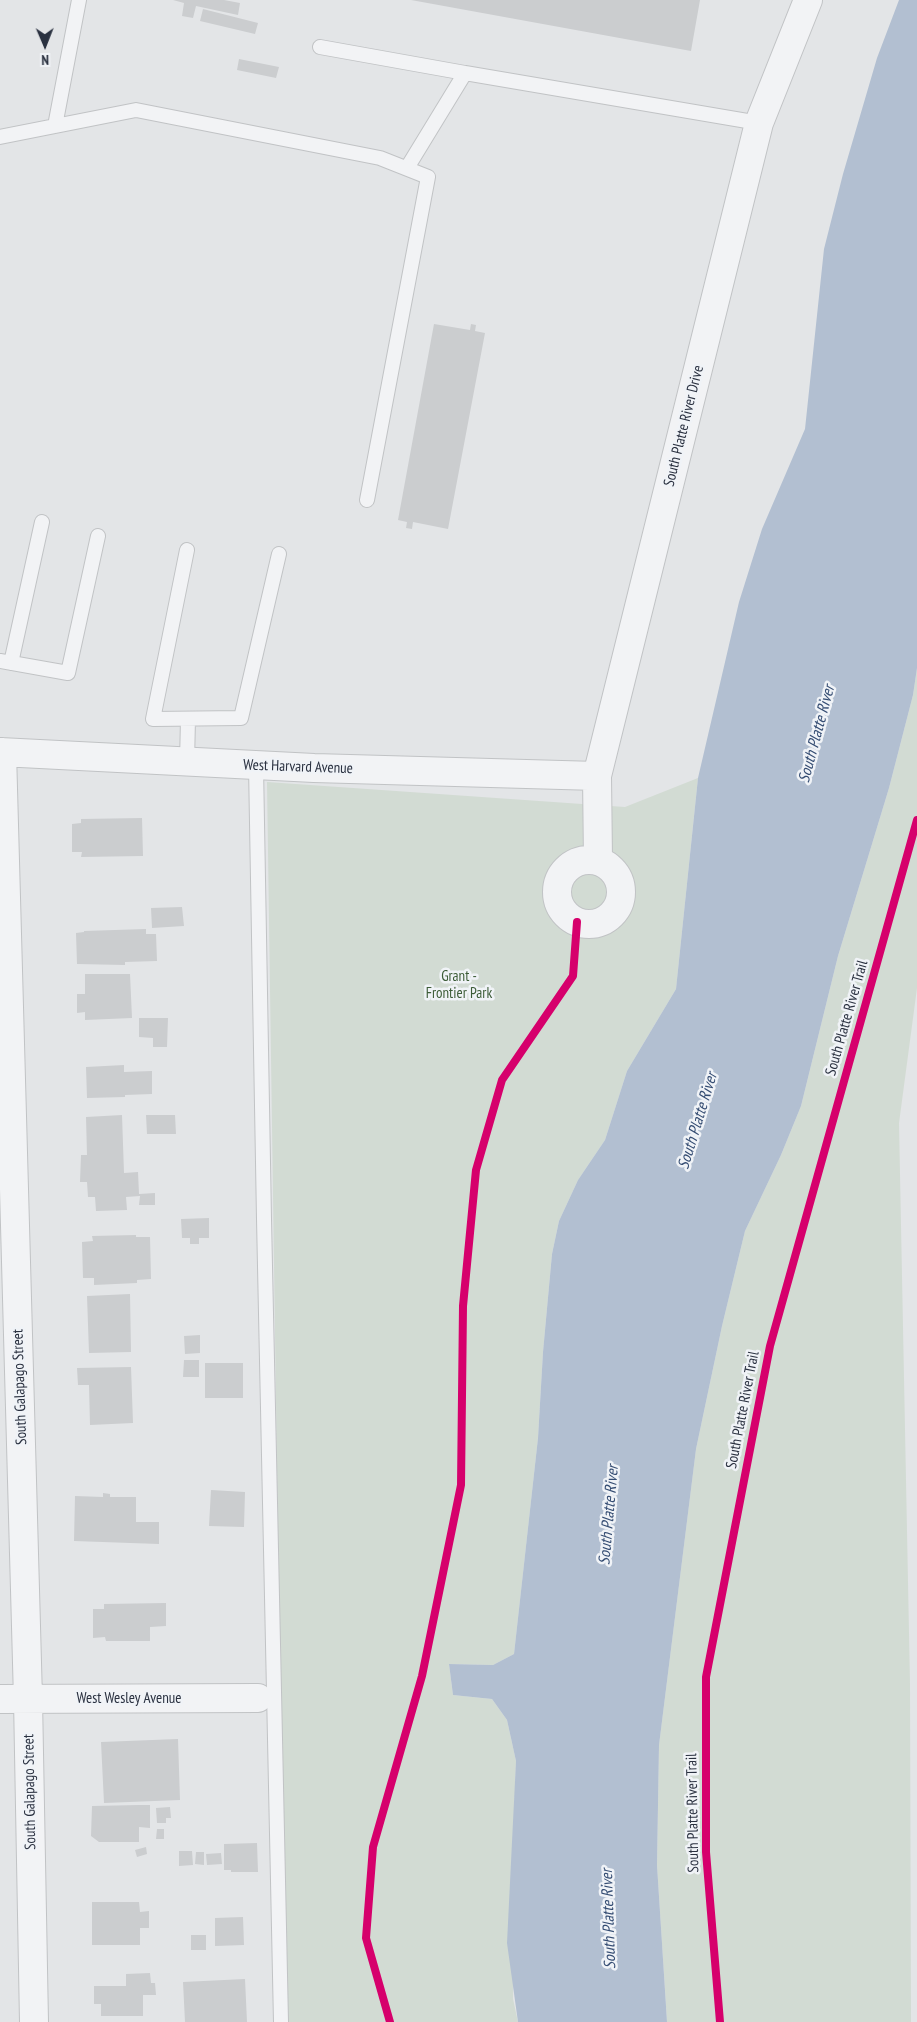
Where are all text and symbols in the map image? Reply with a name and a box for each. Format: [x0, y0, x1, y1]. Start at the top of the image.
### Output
north arrow [20, 20, 70, 70]
text: N [41, 51, 49, 69]
street label: South Platte River Drive [660, 364, 708, 488]
water label: South Platte River [795, 683, 839, 785]
street label: West Harvard Avenue [243, 756, 353, 778]
street label: South Platte River Trail [822, 958, 872, 1078]
park label: Grant - Frontier Park [426, 968, 492, 1003]
water label: South Platte River [674, 1070, 722, 1172]
street label: South Galapago Street [9, 1329, 31, 1445]
street label: South Platte River Trail [723, 1350, 763, 1470]
water label: South Platte River [595, 1464, 623, 1566]
street label: West Wesley Avenue [76, 1690, 182, 1708]
street label: South Galapago Street [20, 1734, 40, 1850]
street label: South Platte River Trail [683, 1753, 703, 1873]
water label: South Platte River [598, 1869, 620, 1969]

